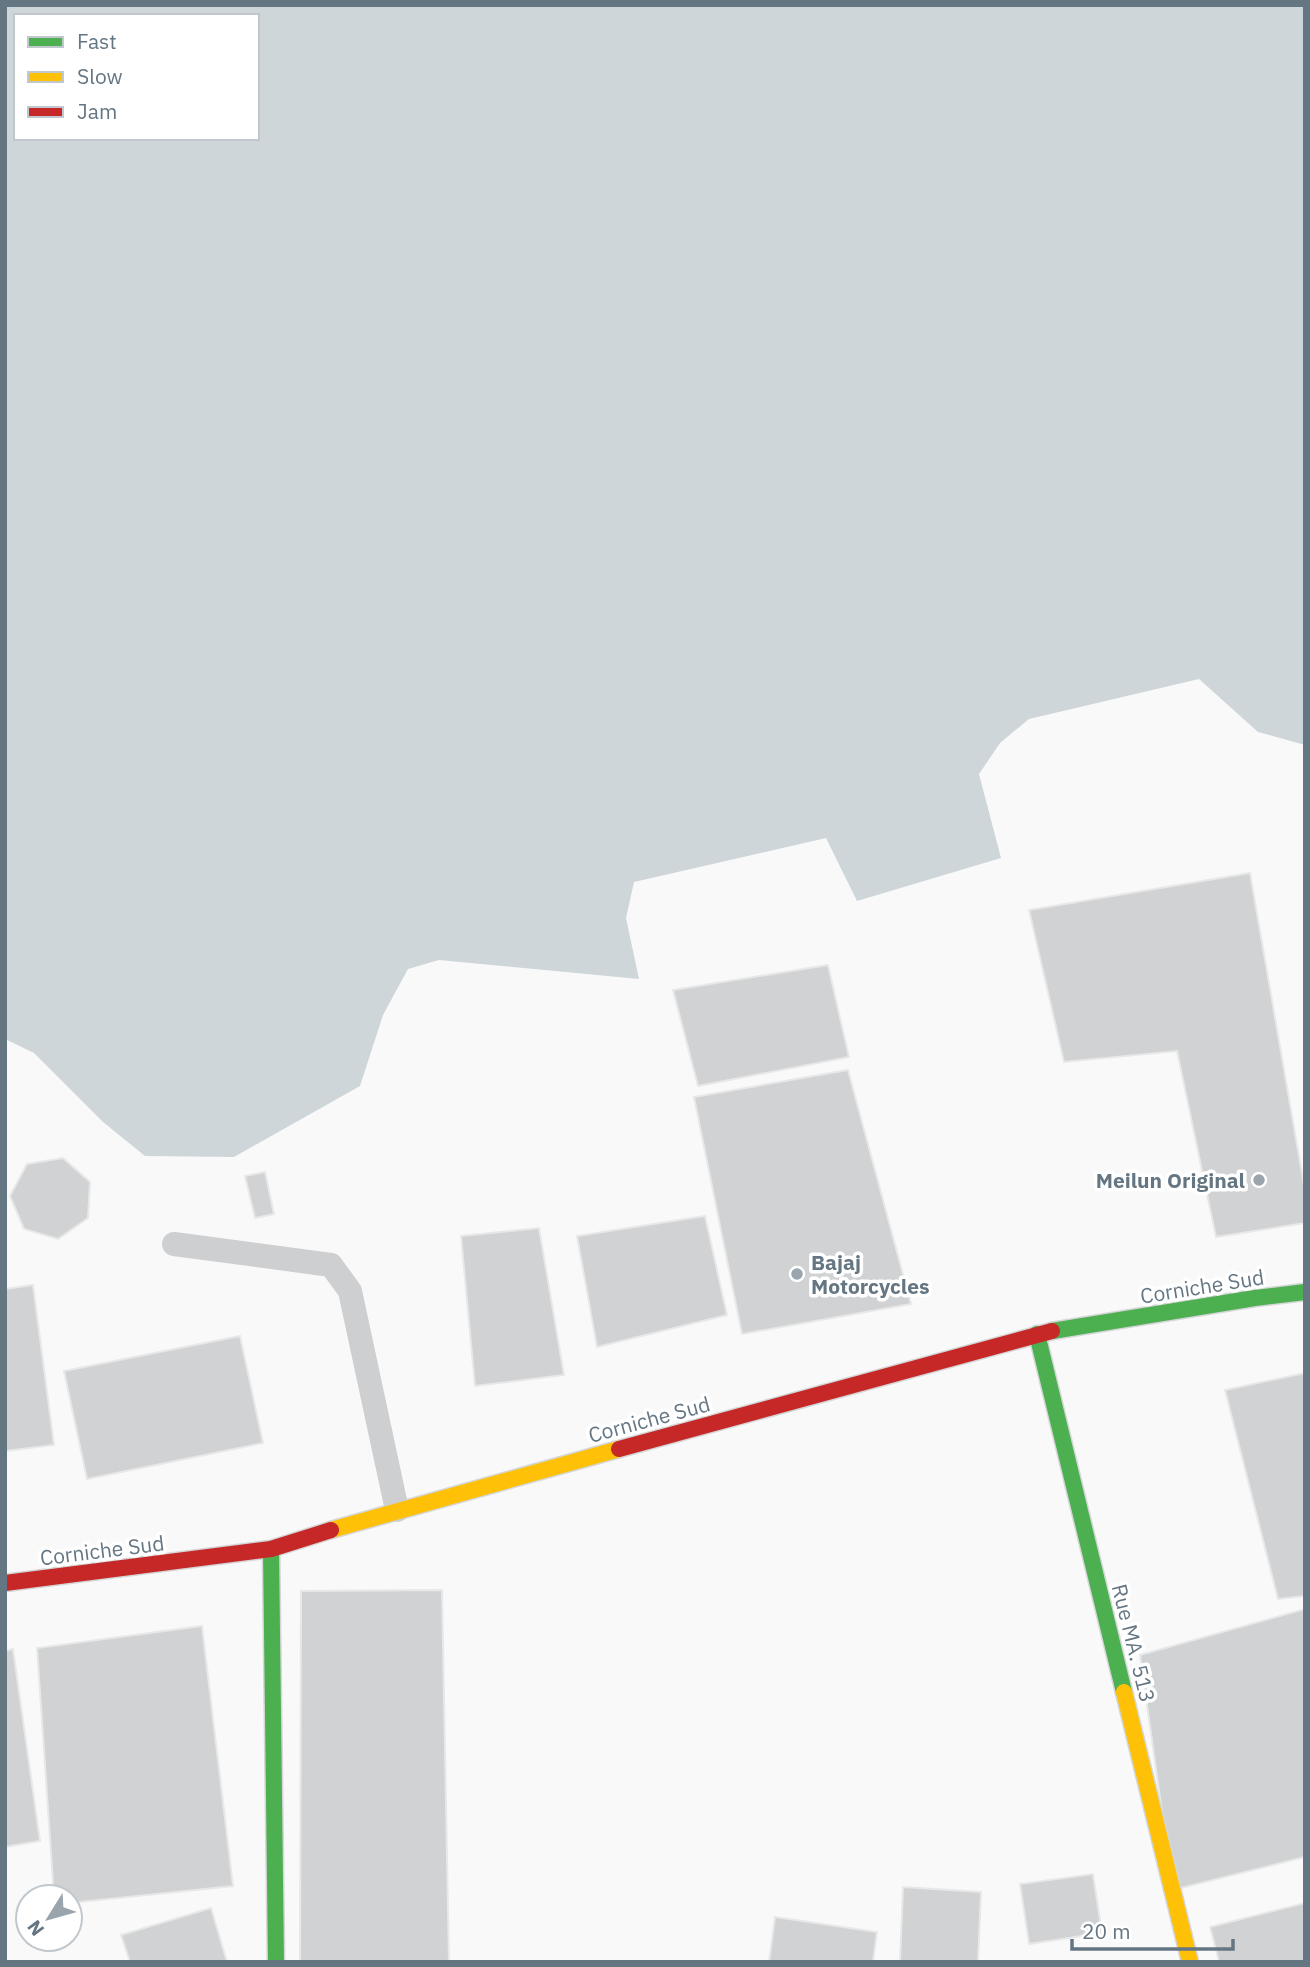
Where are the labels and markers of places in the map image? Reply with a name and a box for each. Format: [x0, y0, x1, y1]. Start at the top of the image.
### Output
place label: Meilun Original [1096, 1166, 1245, 1194]
marker: Meilun Original [1251, 1172, 1267, 1188]
place label: Bajaj Motorcycles [811, 1248, 930, 1300]
marker: Bajaj Motorcycles [789, 1266, 805, 1282]

